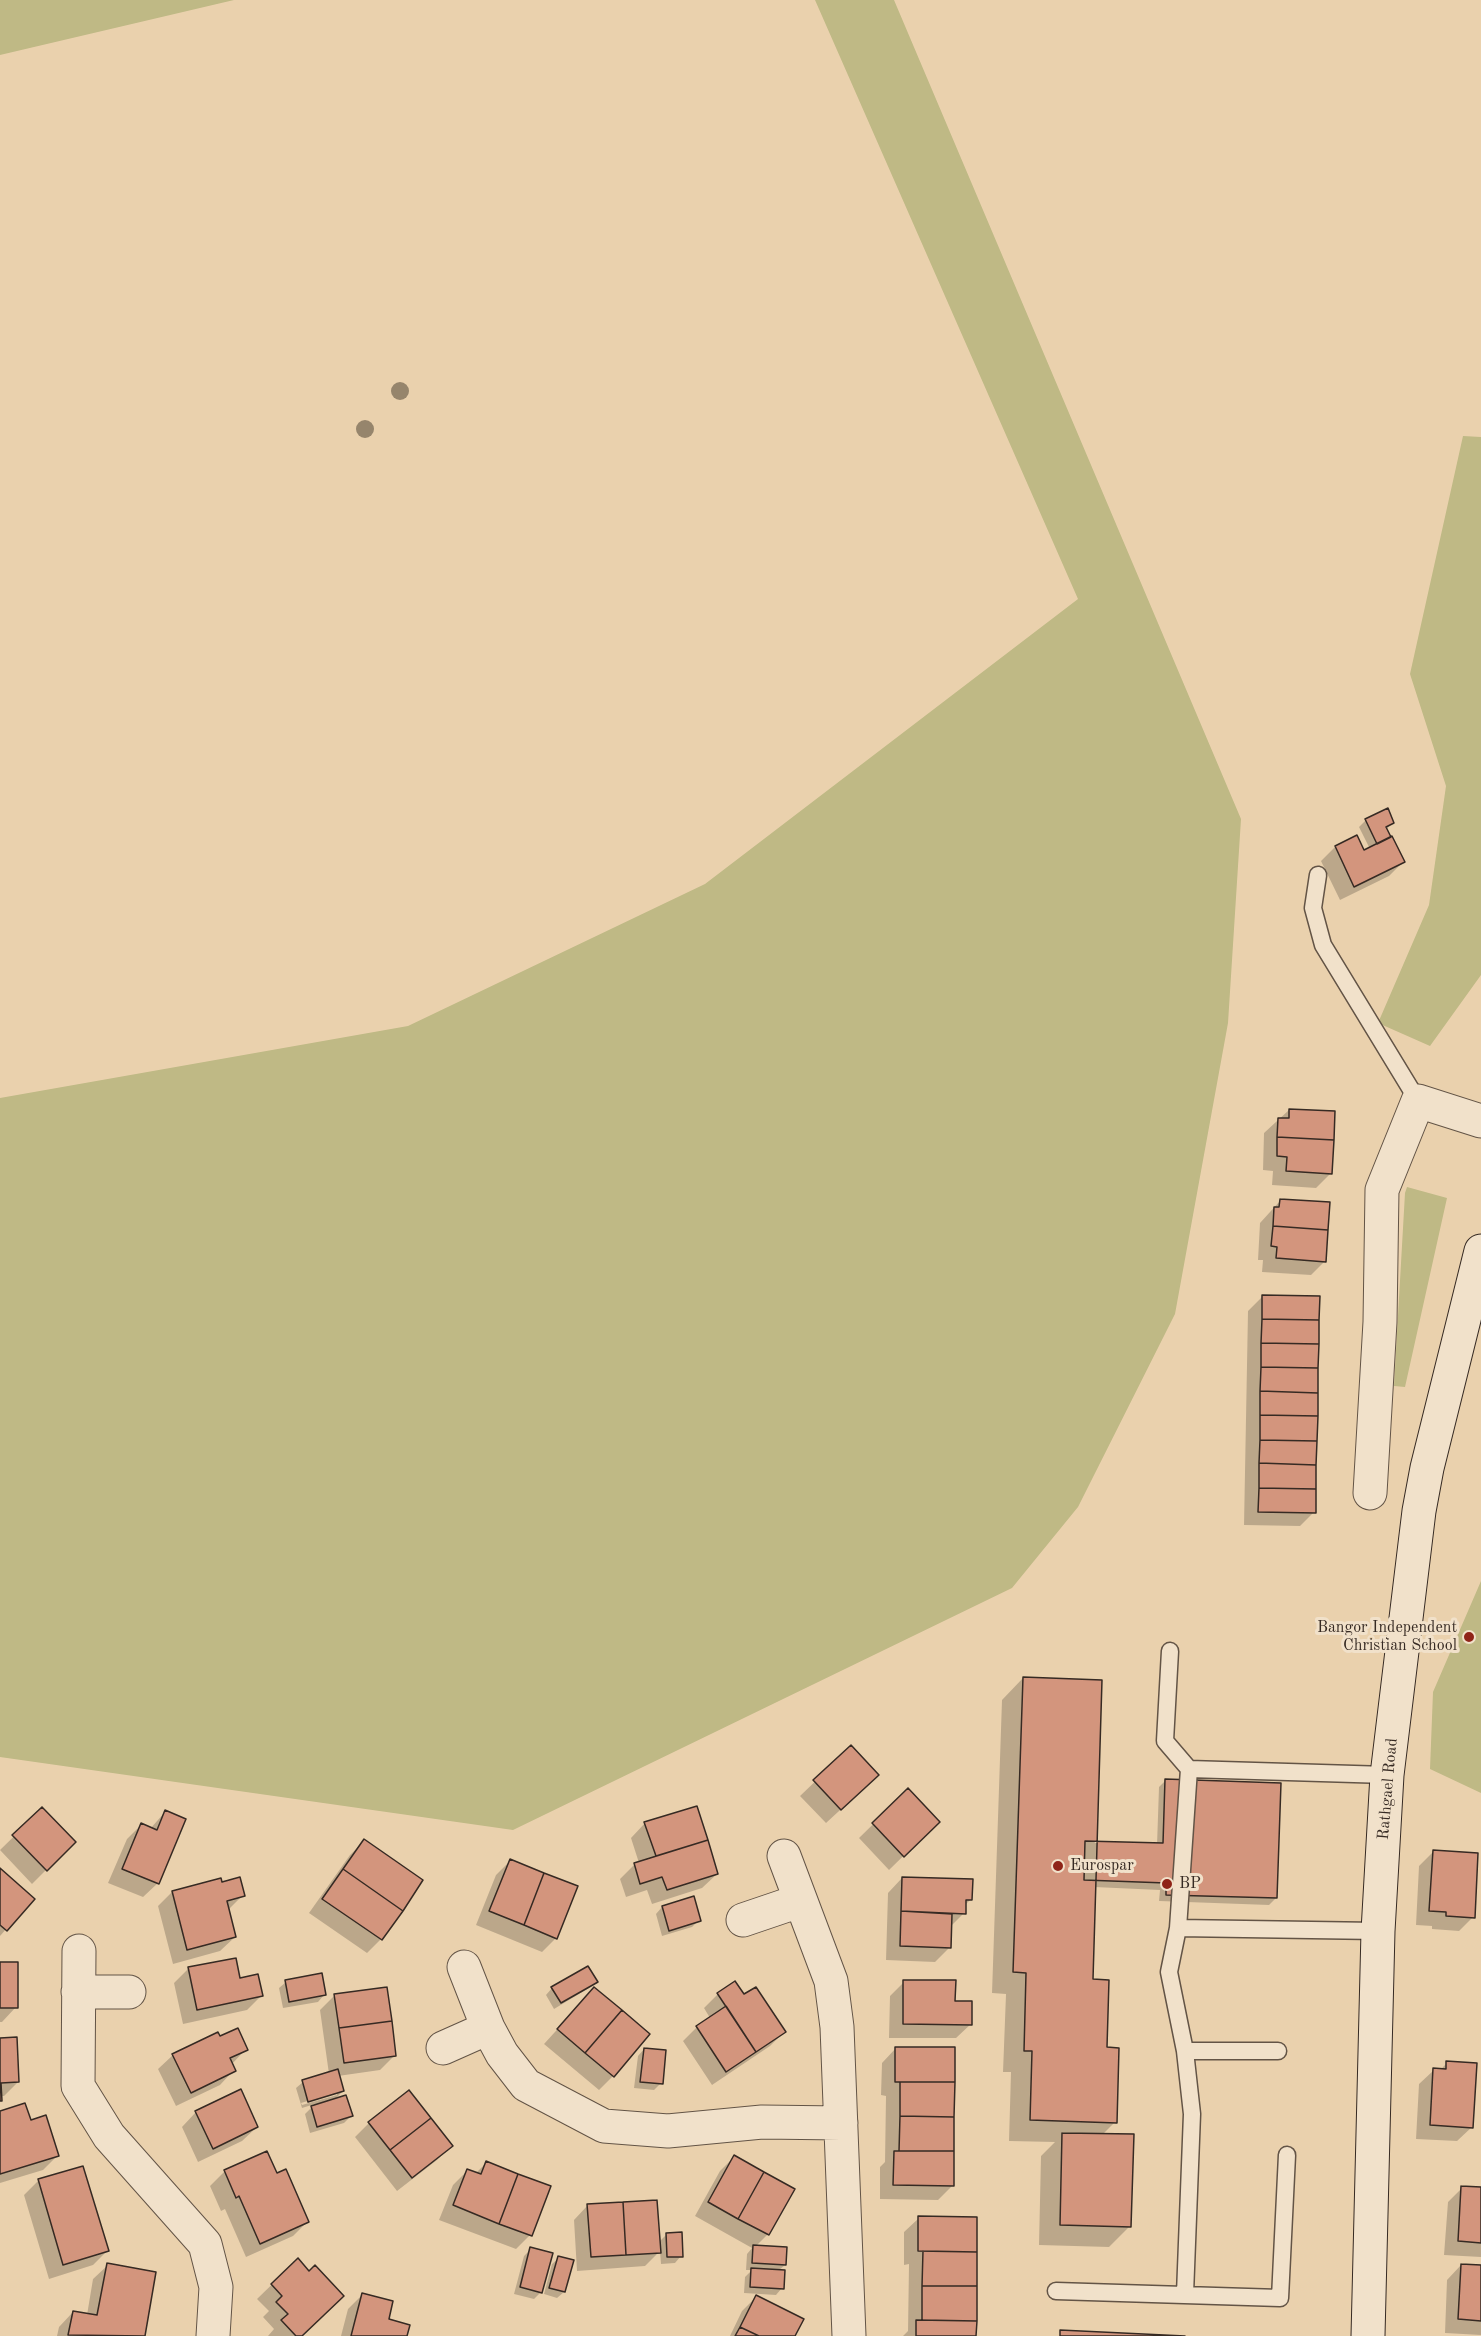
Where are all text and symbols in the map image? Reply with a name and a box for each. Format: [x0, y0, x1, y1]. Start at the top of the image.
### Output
place label: Bangor Independent Christian School [1317, 1618, 1457, 1656]
marker: Bangor Independent Christian School [1462, 1630, 1476, 1644]
street label: Rathgael Road [1374, 1737, 1402, 1841]
place label: Eurospar [1070, 1856, 1134, 1876]
marker: Eurospar [1051, 1859, 1065, 1873]
place label: BP [1179, 1874, 1201, 1894]
marker: BP [1160, 1877, 1174, 1891]

